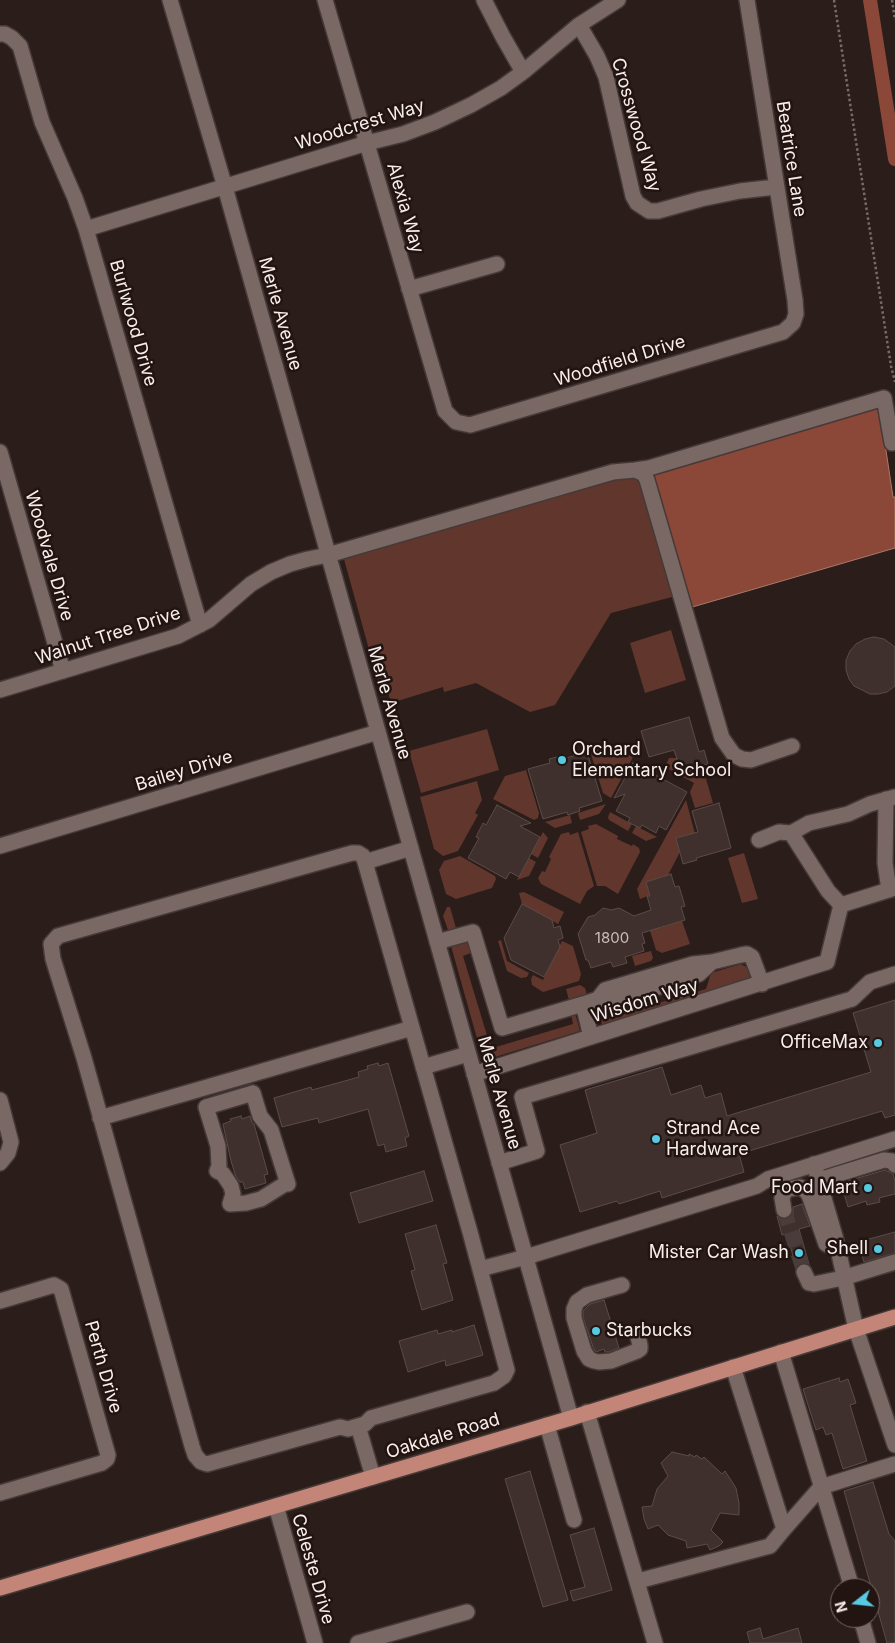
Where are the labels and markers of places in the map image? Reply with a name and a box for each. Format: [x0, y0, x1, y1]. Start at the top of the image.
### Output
place label: Orchard Elementary School [572, 739, 731, 782]
marker: Orchard Elementary School [556, 754, 568, 766]
place label: OfficeMax [780, 1032, 868, 1054]
marker: OfficeMax [872, 1037, 884, 1049]
place label: Strand Ace Hardware [666, 1118, 760, 1160]
marker: Strand Ace Hardware [650, 1133, 662, 1145]
place label: Food Mart [771, 1177, 858, 1199]
marker: Food Mart [862, 1182, 874, 1194]
place label: Shell [827, 1238, 868, 1260]
place label: Mister Car Wash [649, 1242, 789, 1264]
marker: Shell [872, 1243, 884, 1255]
marker: Mister Car Wash [793, 1247, 805, 1259]
place label: Starbucks [606, 1320, 692, 1342]
marker: Starbucks [590, 1325, 602, 1337]

